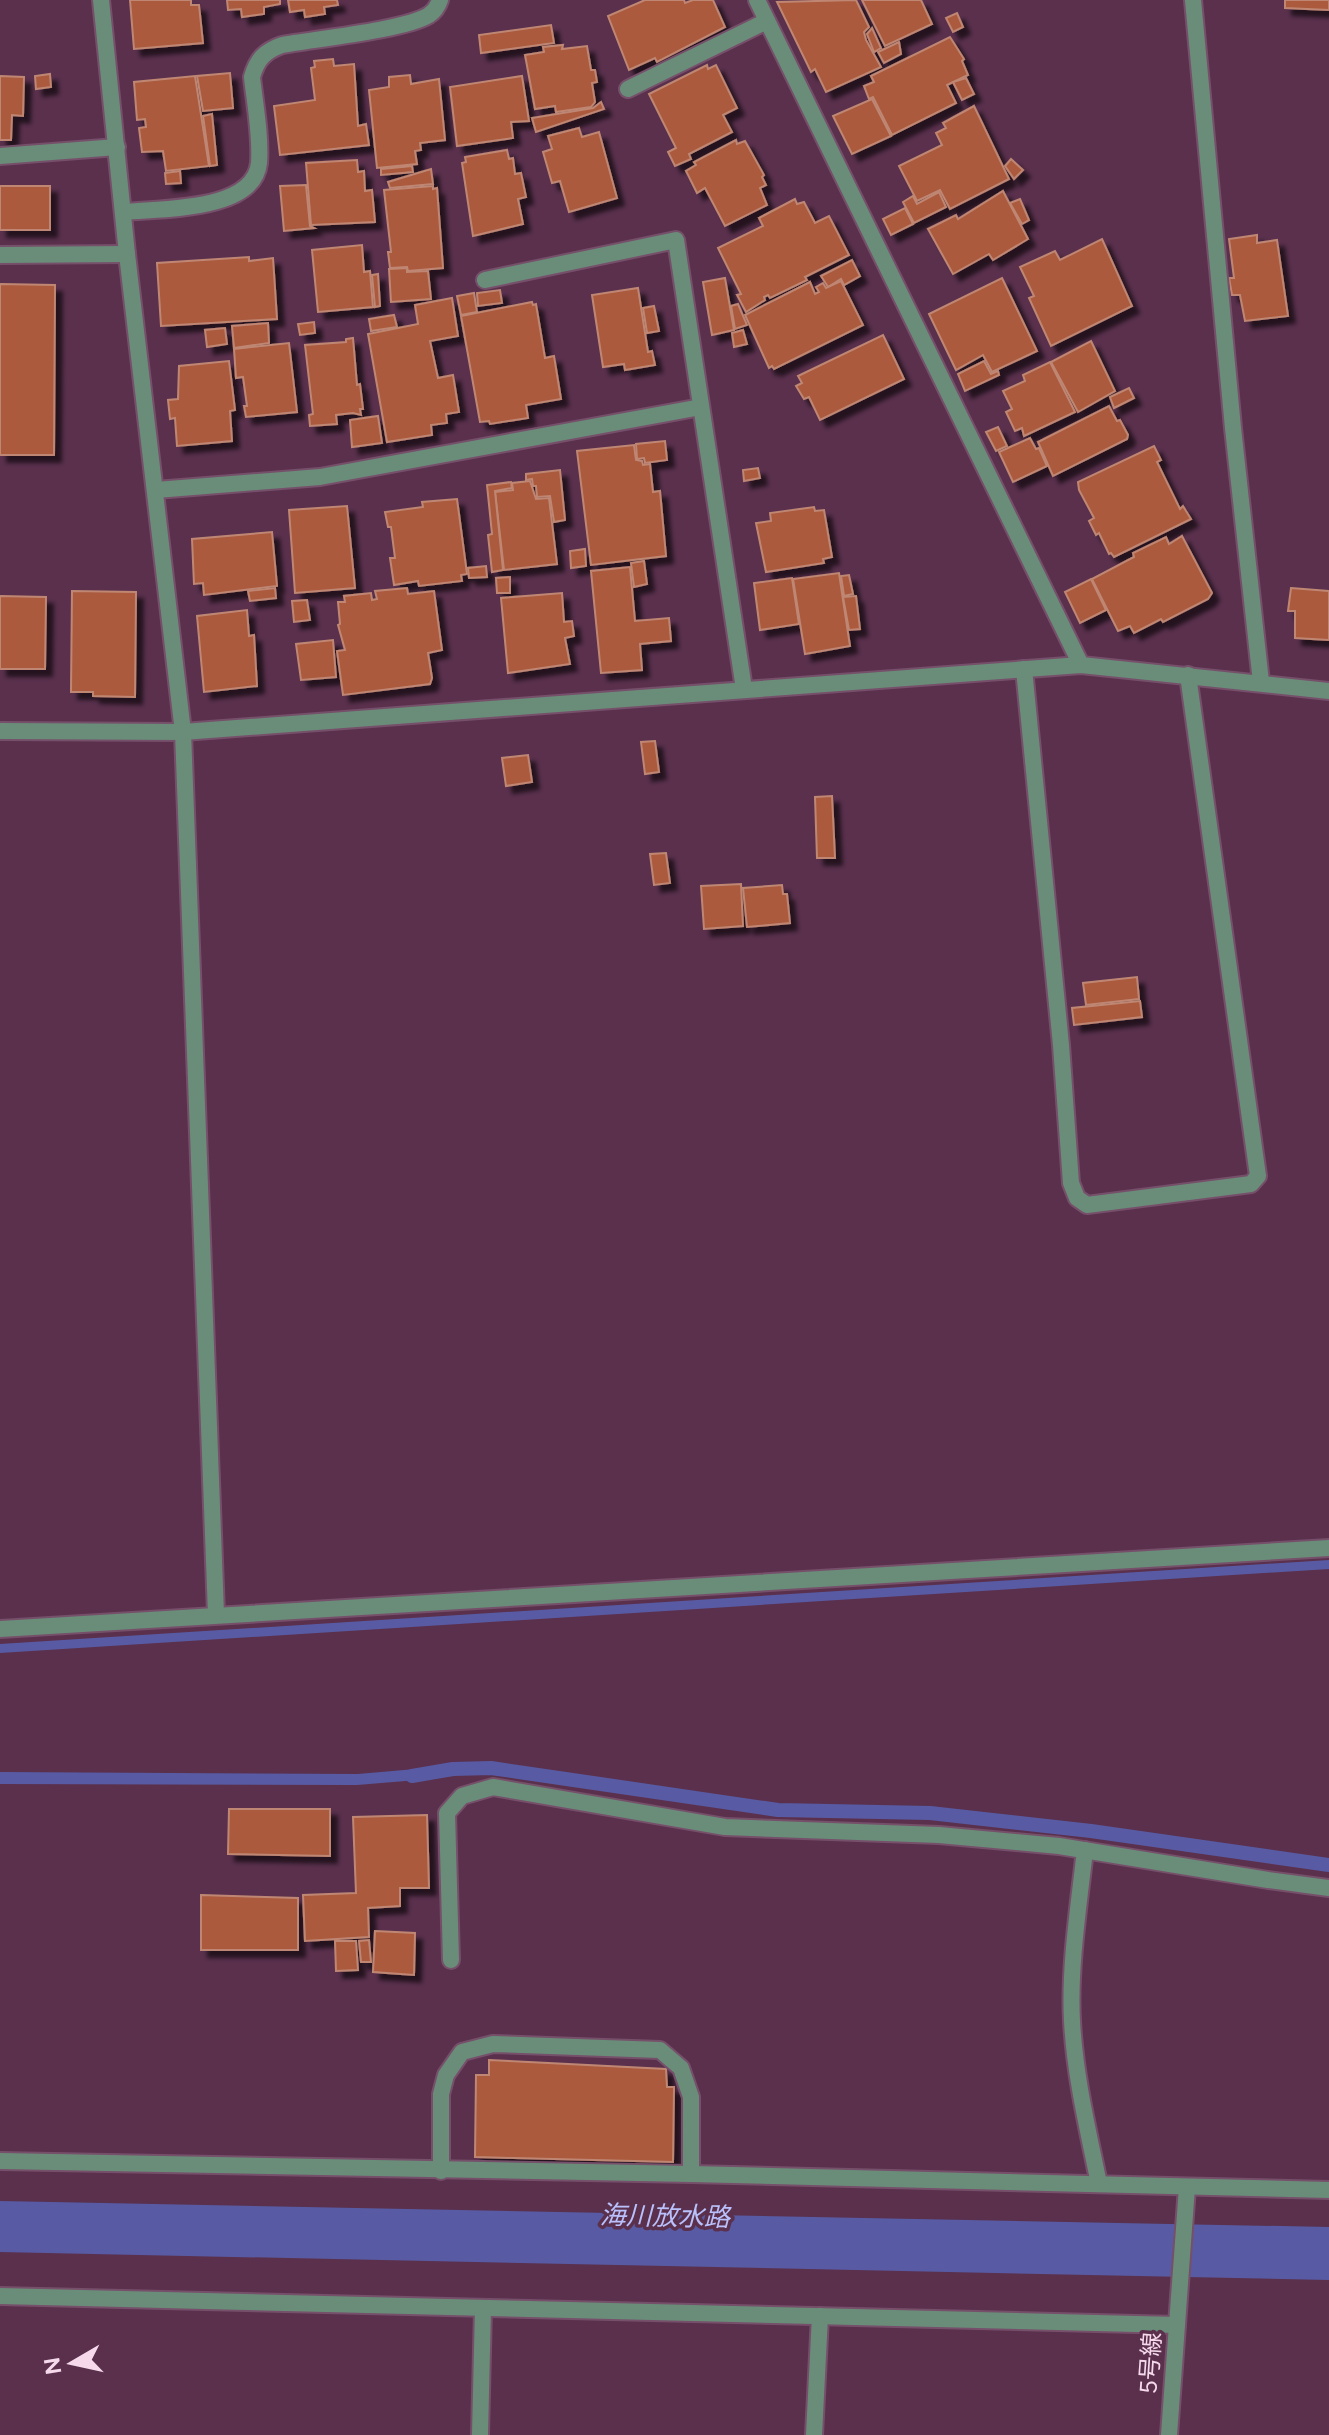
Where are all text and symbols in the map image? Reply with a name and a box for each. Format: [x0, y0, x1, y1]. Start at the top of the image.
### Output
water label: 海川放水路 [600, 2199, 732, 2233]
north arrow [32, 2323, 112, 2403]
street label: 5号線 [1133, 2331, 1167, 2395]
text: N [38, 2356, 67, 2377]

